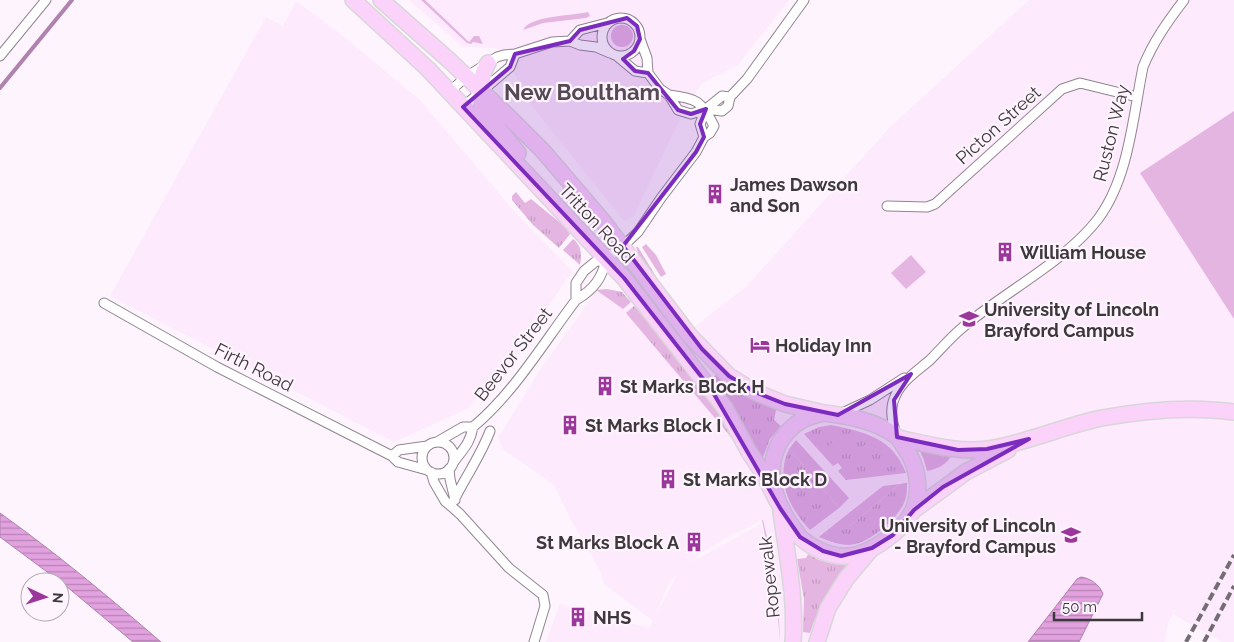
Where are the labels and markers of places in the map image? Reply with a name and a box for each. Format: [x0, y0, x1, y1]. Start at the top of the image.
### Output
place label: James Dawson and Son [730, 174, 858, 216]
building icon: James Dawson and Son [704, 183, 726, 205]
building icon: William House [994, 241, 1016, 263]
place label: William House [1020, 242, 1146, 263]
place label: University of Lincoln Brayford Campus [984, 299, 1159, 341]
school or university icon: University of Lincoln Brayford Campus [958, 308, 980, 330]
hotel icon: Holiday Inn [749, 334, 771, 356]
place label: Holiday Inn [775, 335, 872, 356]
building icon: St Marks Block H [594, 375, 616, 397]
place label: St Marks Block H [620, 376, 765, 397]
building icon: St Marks Block I [559, 414, 581, 436]
place label: St Marks Block I [585, 415, 722, 436]
building icon: St Marks Block D [657, 468, 679, 490]
place label: St Marks Block D [683, 469, 827, 490]
place label: University of Lincoln - Brayford Campus [881, 515, 1056, 557]
school or university icon: University of Lincoln - Brayford Campus [1060, 524, 1082, 546]
building icon: St Marks Block A [683, 531, 705, 553]
place label: St Marks Block A [536, 532, 680, 553]
building icon: NHS [567, 606, 589, 628]
place label: NHS [593, 607, 631, 628]

